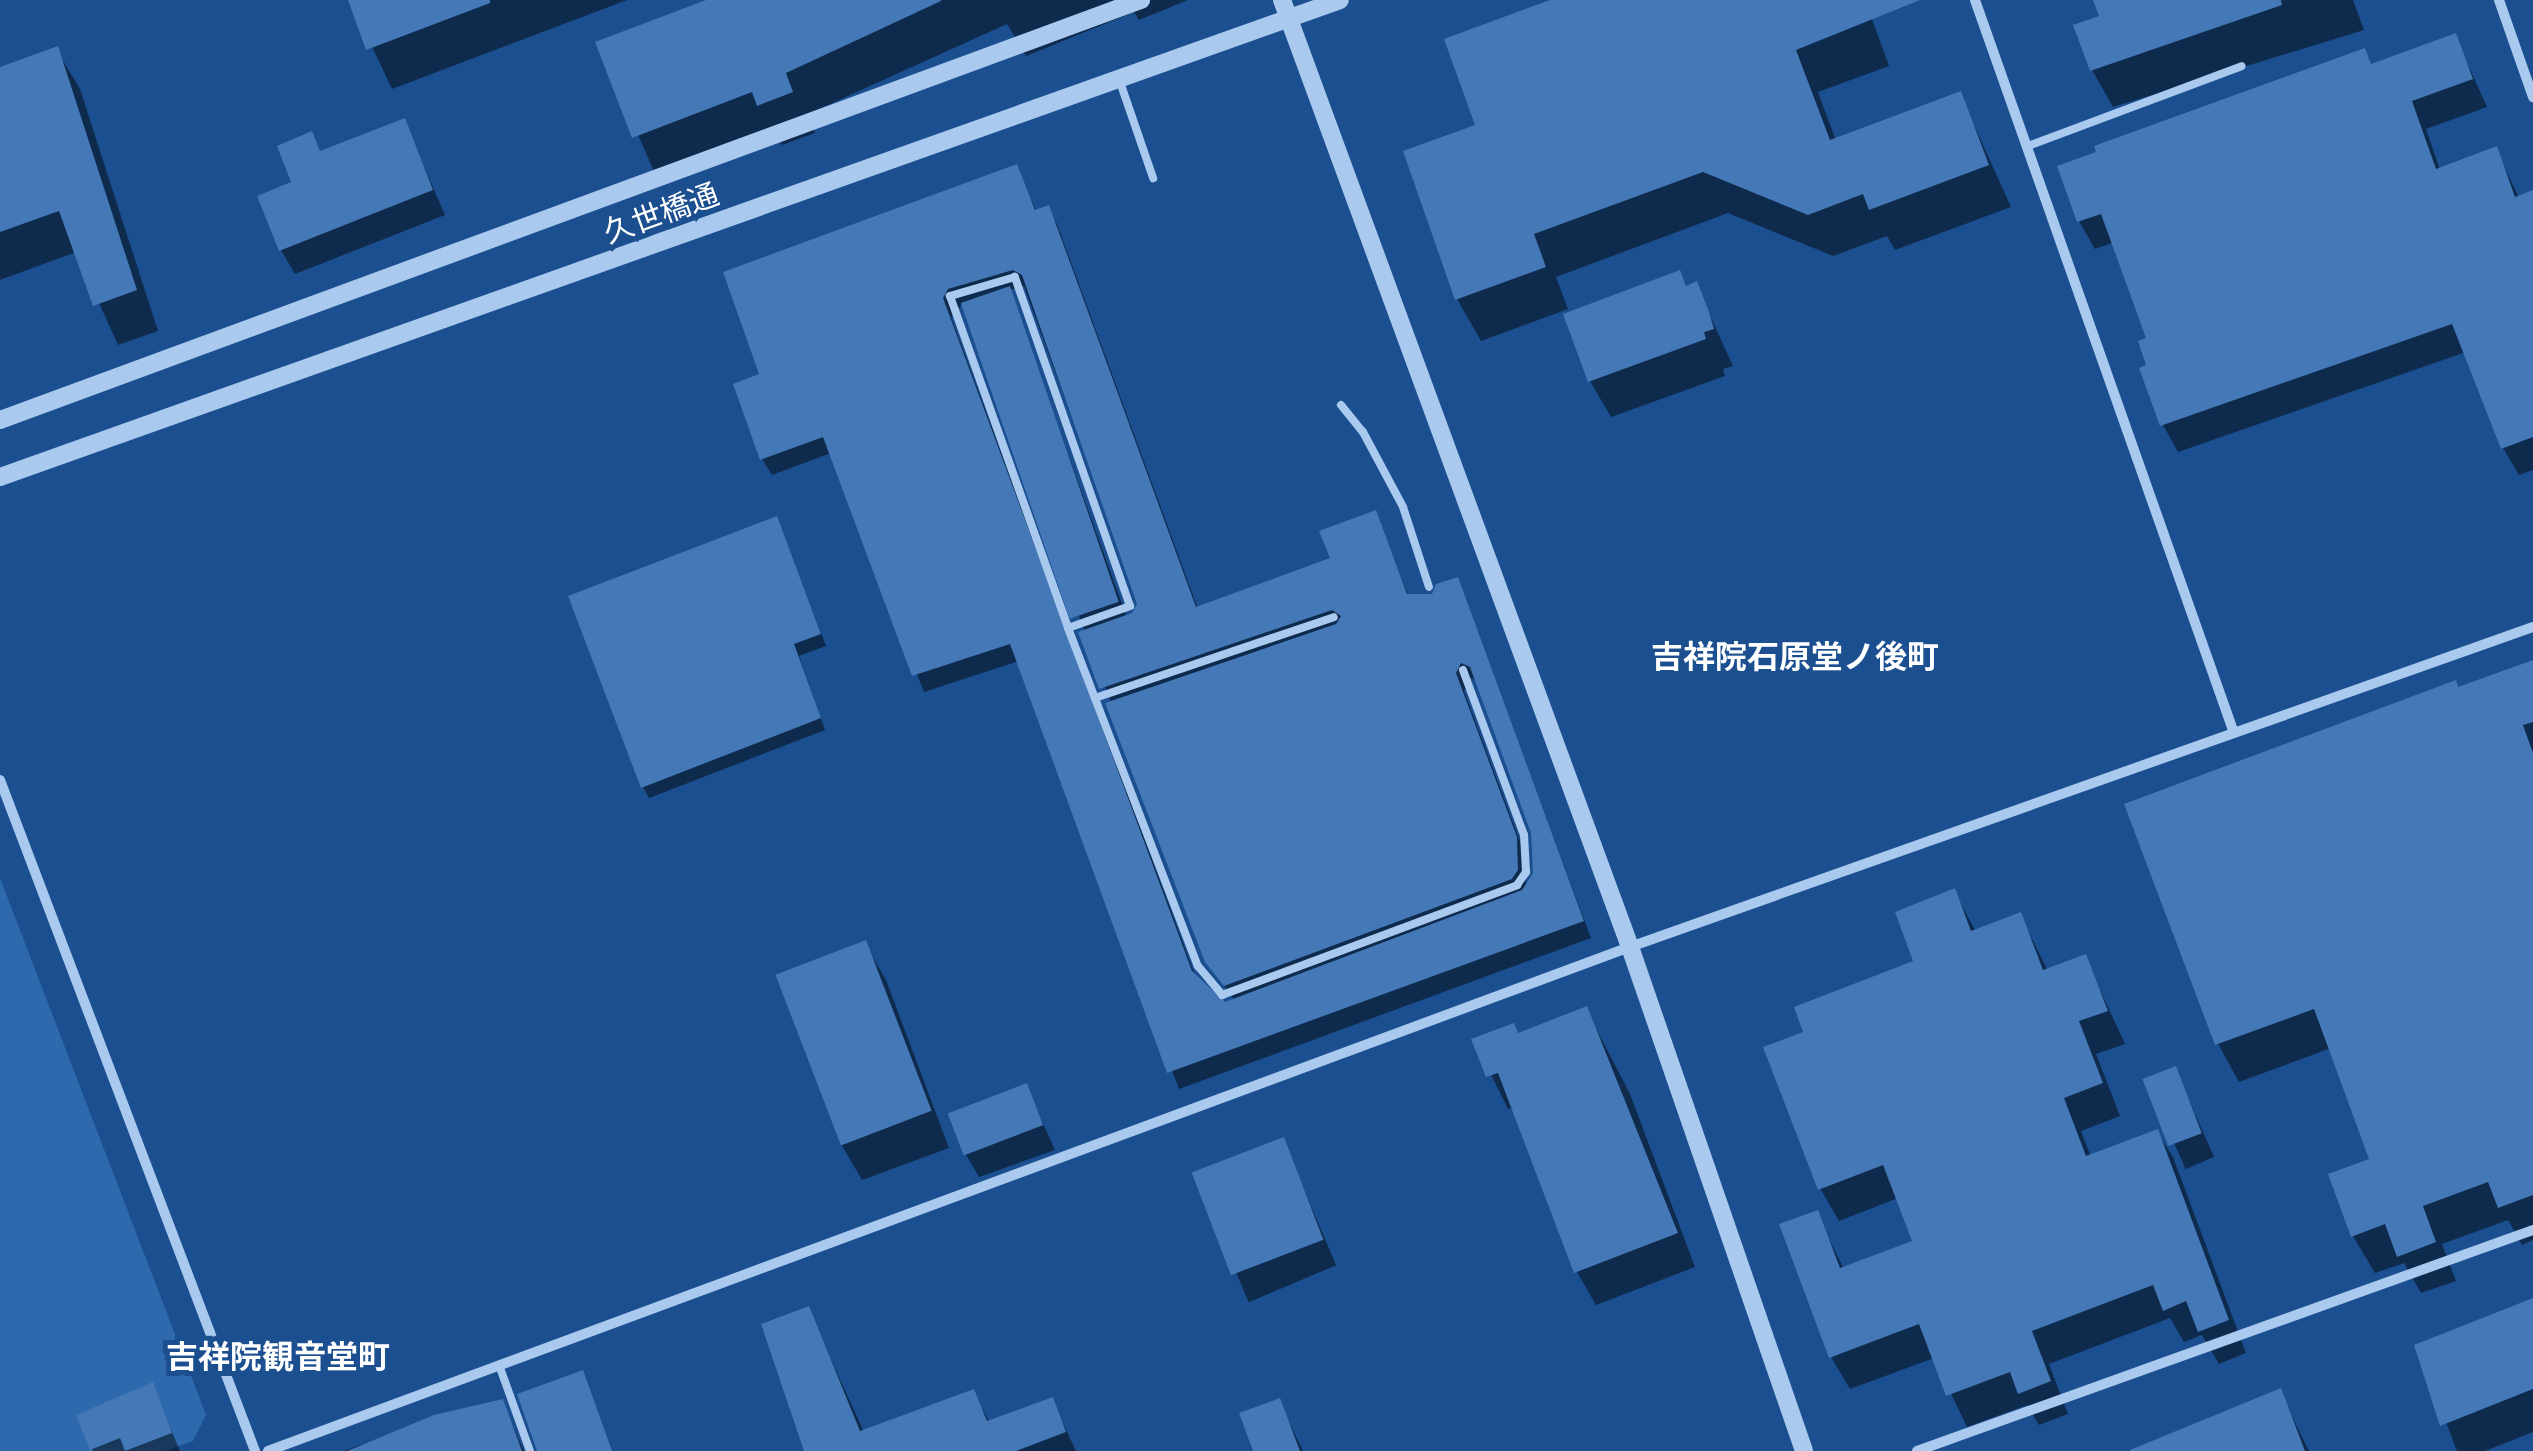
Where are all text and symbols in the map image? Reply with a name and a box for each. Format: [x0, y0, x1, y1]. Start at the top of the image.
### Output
street label: 久世橋通 [598, 176, 724, 250]
district label: 吉祥院石原堂ノ後町 [1651, 638, 1939, 676]
district label: 吉祥院観音堂町 [166, 1338, 390, 1376]

